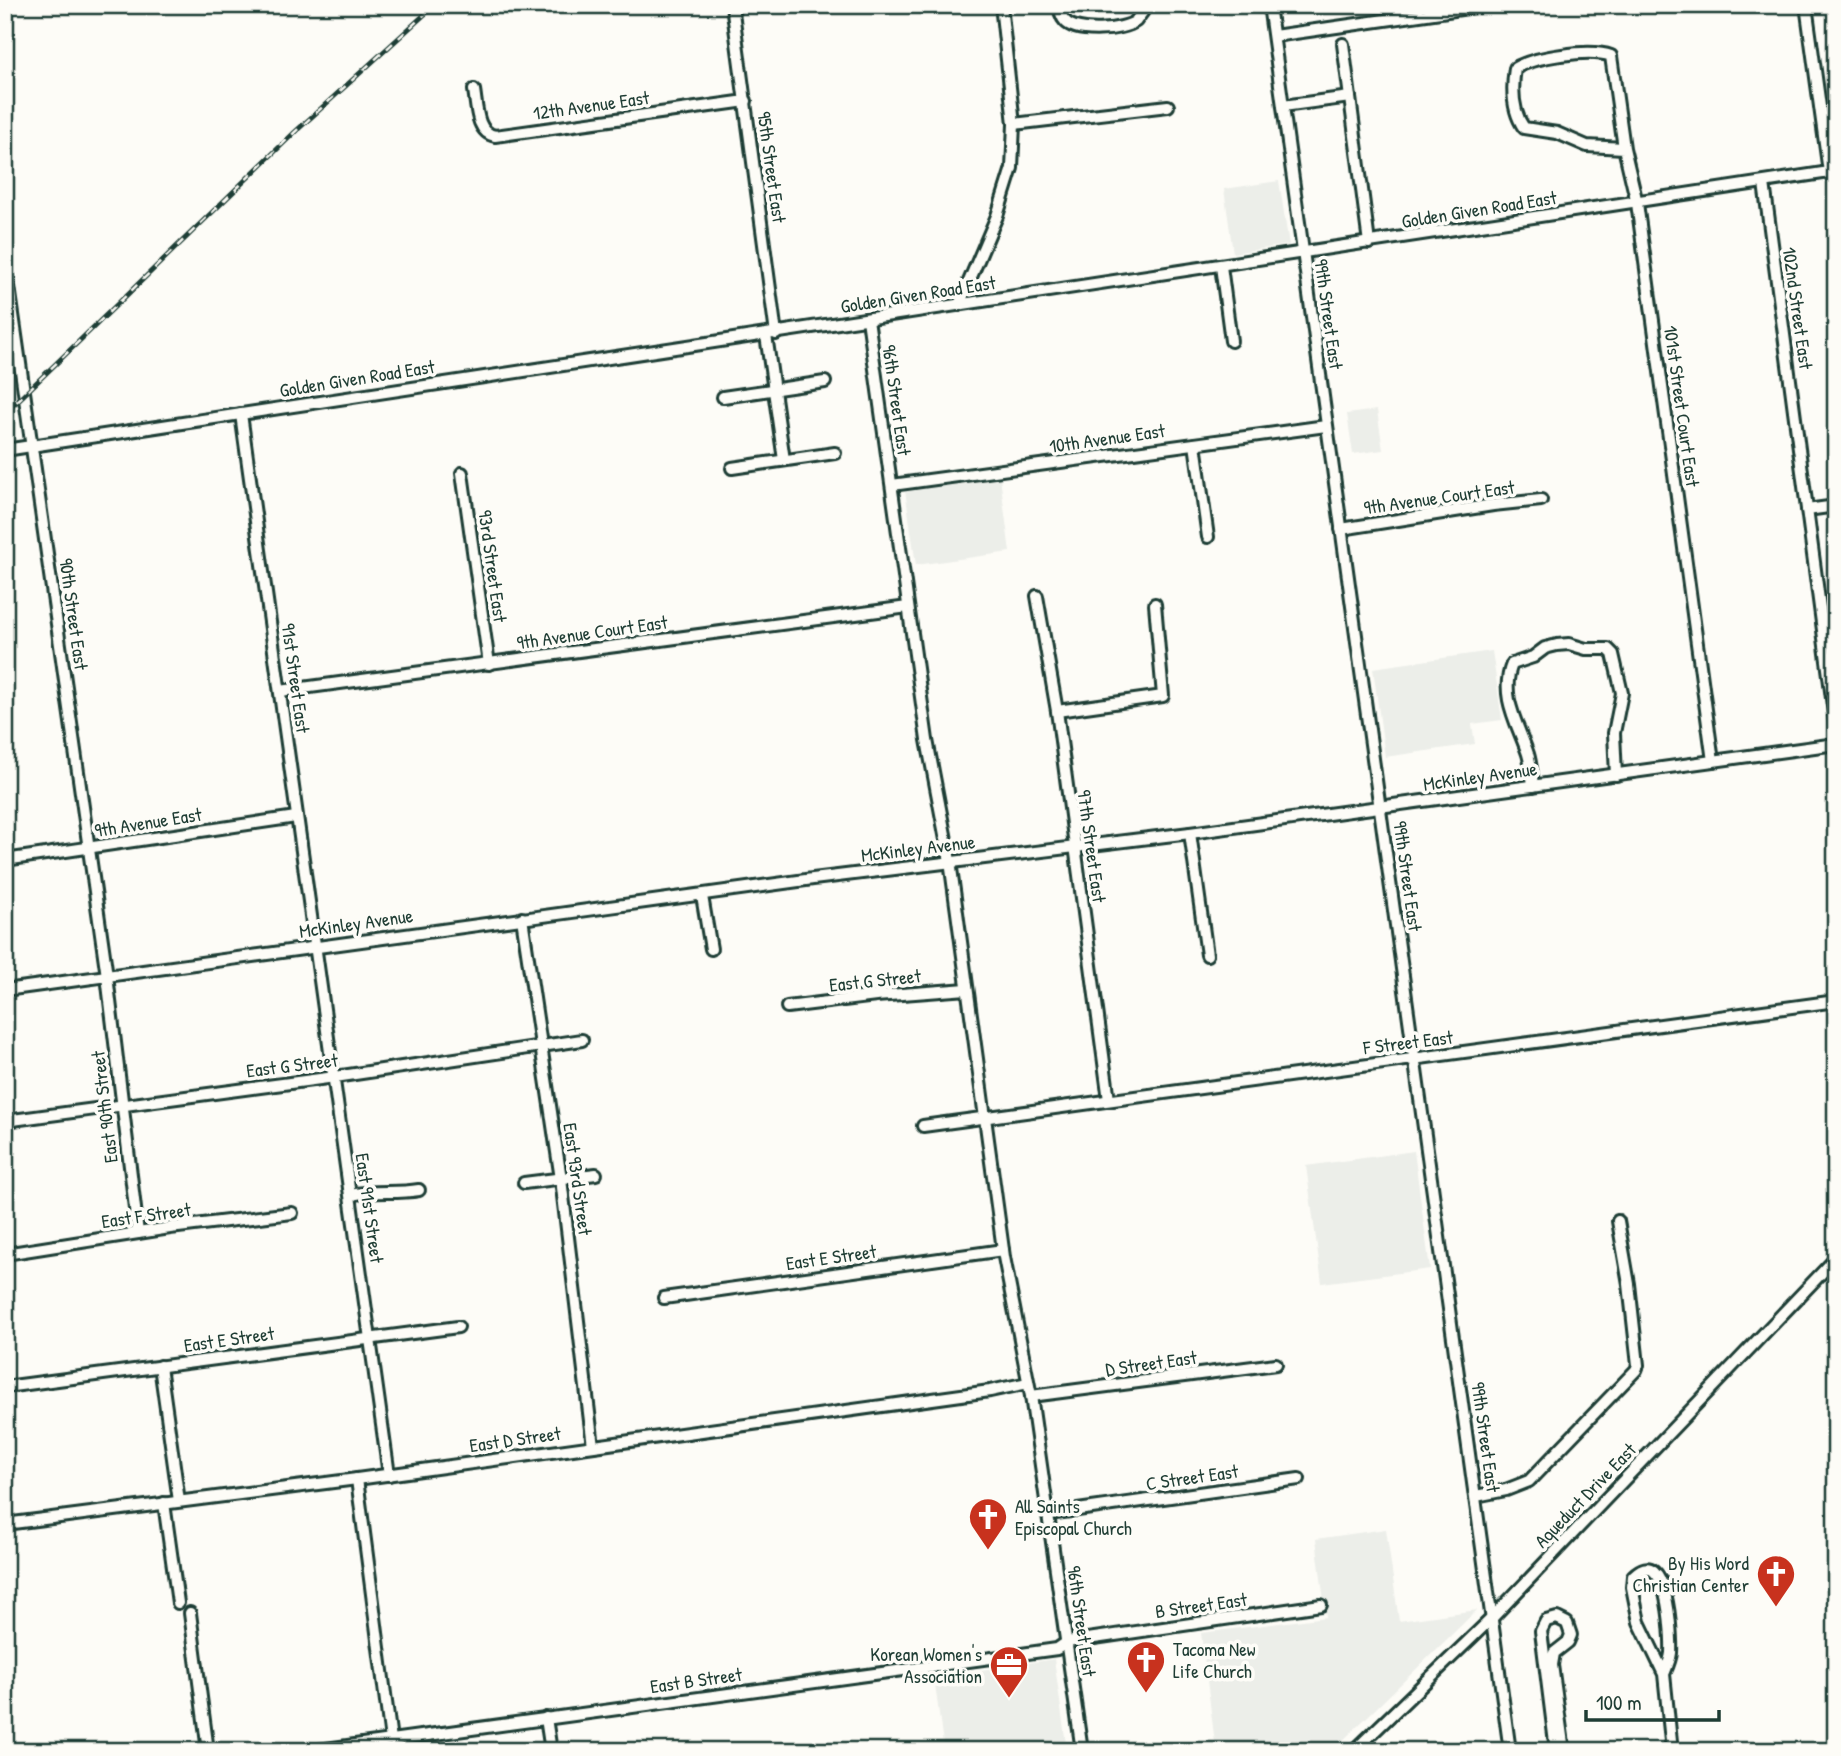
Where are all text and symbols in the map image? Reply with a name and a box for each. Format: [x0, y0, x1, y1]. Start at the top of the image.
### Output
street label: 12th Avenue East [531, 84, 651, 126]
street label: 95th Street East [751, 110, 793, 225]
street label: Golden Given Road East [1400, 184, 1559, 234]
street label: 102nd Street East [1777, 245, 1819, 371]
street label: 99th Street East [1308, 257, 1350, 371]
street label: Golden Given Road East [839, 269, 998, 319]
street label: 101st Street Court East [1658, 324, 1706, 489]
street label: 96th Street East [876, 343, 918, 458]
street label: Golden Given Road East [278, 353, 437, 403]
street label: 10th Avenue East [1047, 417, 1167, 459]
street label: 9th Avenue Court East [1362, 473, 1517, 520]
street label: 93rd Street East [472, 508, 514, 624]
street label: 90th Street East [53, 556, 95, 672]
street label: 9th Avenue Court East [515, 608, 670, 655]
street label: 91st Street East [275, 622, 317, 735]
street label: McKinley Avenue [1421, 755, 1539, 797]
street label: 97th Street East [1071, 788, 1113, 904]
street label: 9th Avenue East [93, 801, 204, 843]
street label: 99th Street East [1387, 819, 1429, 933]
street label: McKinley Avenue [860, 828, 977, 868]
street label: McKinley Avenue [297, 902, 415, 944]
street label: East G Street [828, 962, 922, 998]
street label: F Street East [1361, 1024, 1455, 1060]
street label: East G Street [245, 1046, 340, 1083]
street label: East 90th Street [84, 1049, 124, 1165]
street label: East 93rd Street [557, 1121, 599, 1237]
street label: East 91st Street [349, 1152, 391, 1265]
street label: East F Street [100, 1196, 193, 1234]
street label: East E Street [784, 1238, 878, 1276]
street label: East E Street [182, 1320, 276, 1358]
street label: D Street East [1104, 1344, 1199, 1382]
street label: 99th Street East [1465, 1380, 1507, 1494]
street label: East D Street [468, 1420, 563, 1458]
street label: Aqueduct Drive East [1528, 1437, 1642, 1553]
street label: C Street East [1144, 1458, 1240, 1496]
place label: All Saints Episcopal Church [1015, 1493, 1132, 1541]
church icon: All Saints Episcopal Church [967, 1496, 1009, 1551]
place label: By His Word Christian Center [1633, 1550, 1750, 1598]
church icon: By His Word Christian Center [1755, 1553, 1797, 1608]
street label: 96th Street East [1061, 1564, 1103, 1679]
street label: B Street East [1153, 1586, 1249, 1624]
place label: Tacoma New Life Church [1173, 1636, 1256, 1684]
church icon: Tacoma New Life Church [1125, 1639, 1167, 1694]
place label: Korean Women's Association [870, 1641, 982, 1689]
office icon: Korean Women's Association [988, 1644, 1030, 1699]
street label: East B Street [648, 1661, 744, 1699]
scale bar [1586, 1679, 1718, 1723]
text: 100 m [1596, 1688, 1642, 1717]

